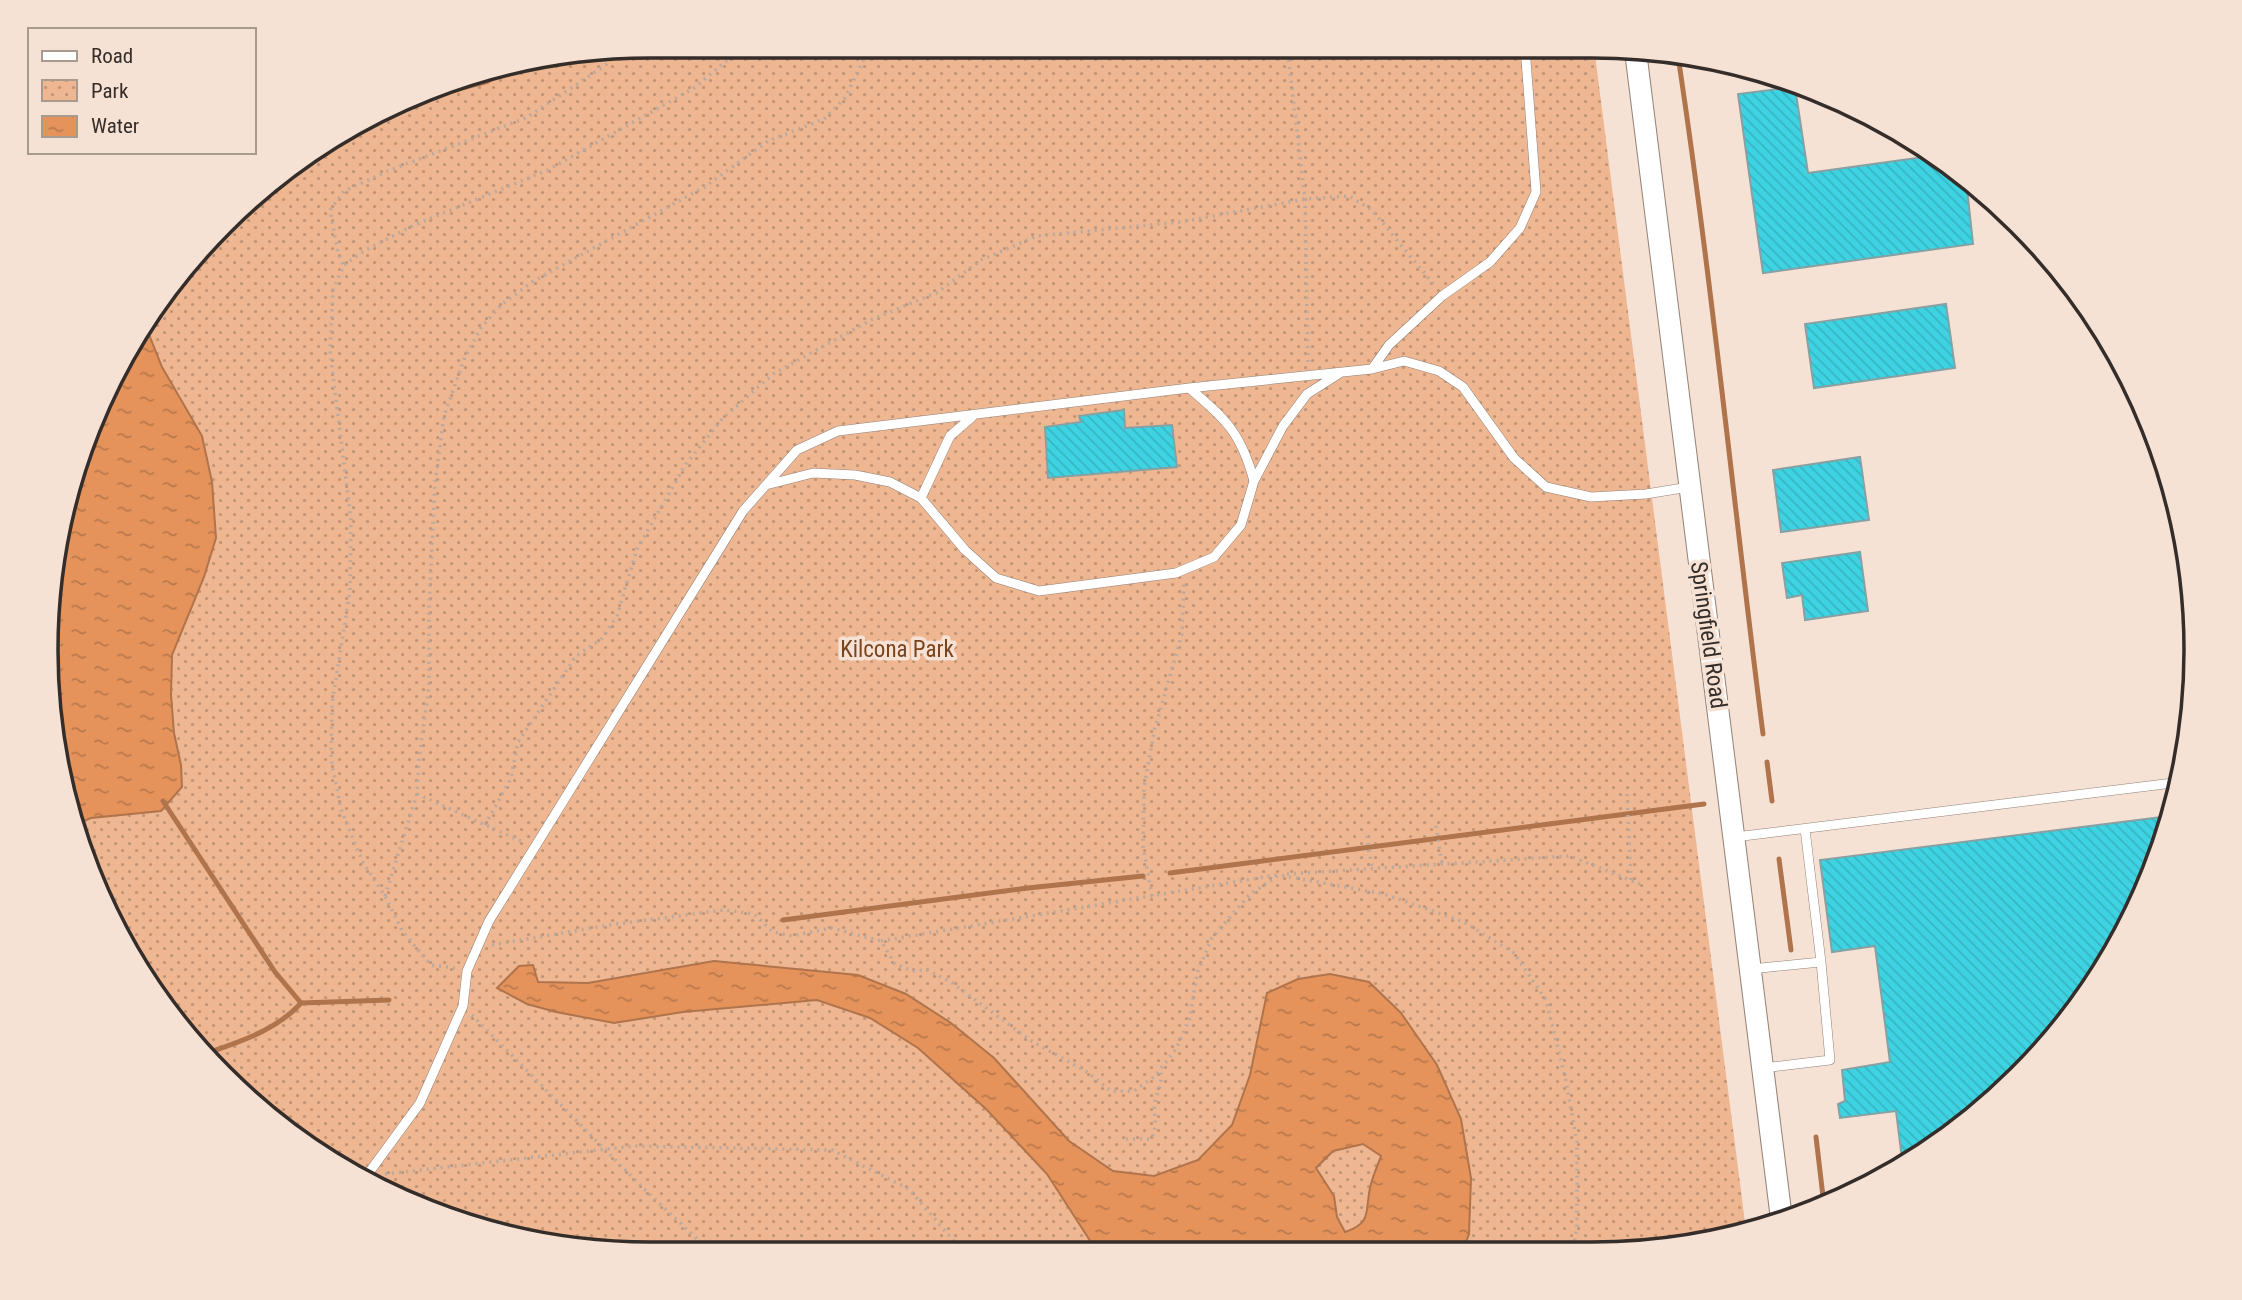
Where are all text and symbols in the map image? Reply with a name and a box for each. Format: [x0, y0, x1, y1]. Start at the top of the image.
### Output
legend [28, 28, 256, 154]
text: Road [91, 44, 133, 68]
text: Park [91, 79, 129, 103]
text: Water [91, 114, 139, 138]
street label: Springfield Road [1685, 560, 1732, 710]
park label: Kilcona Park [840, 636, 954, 663]

